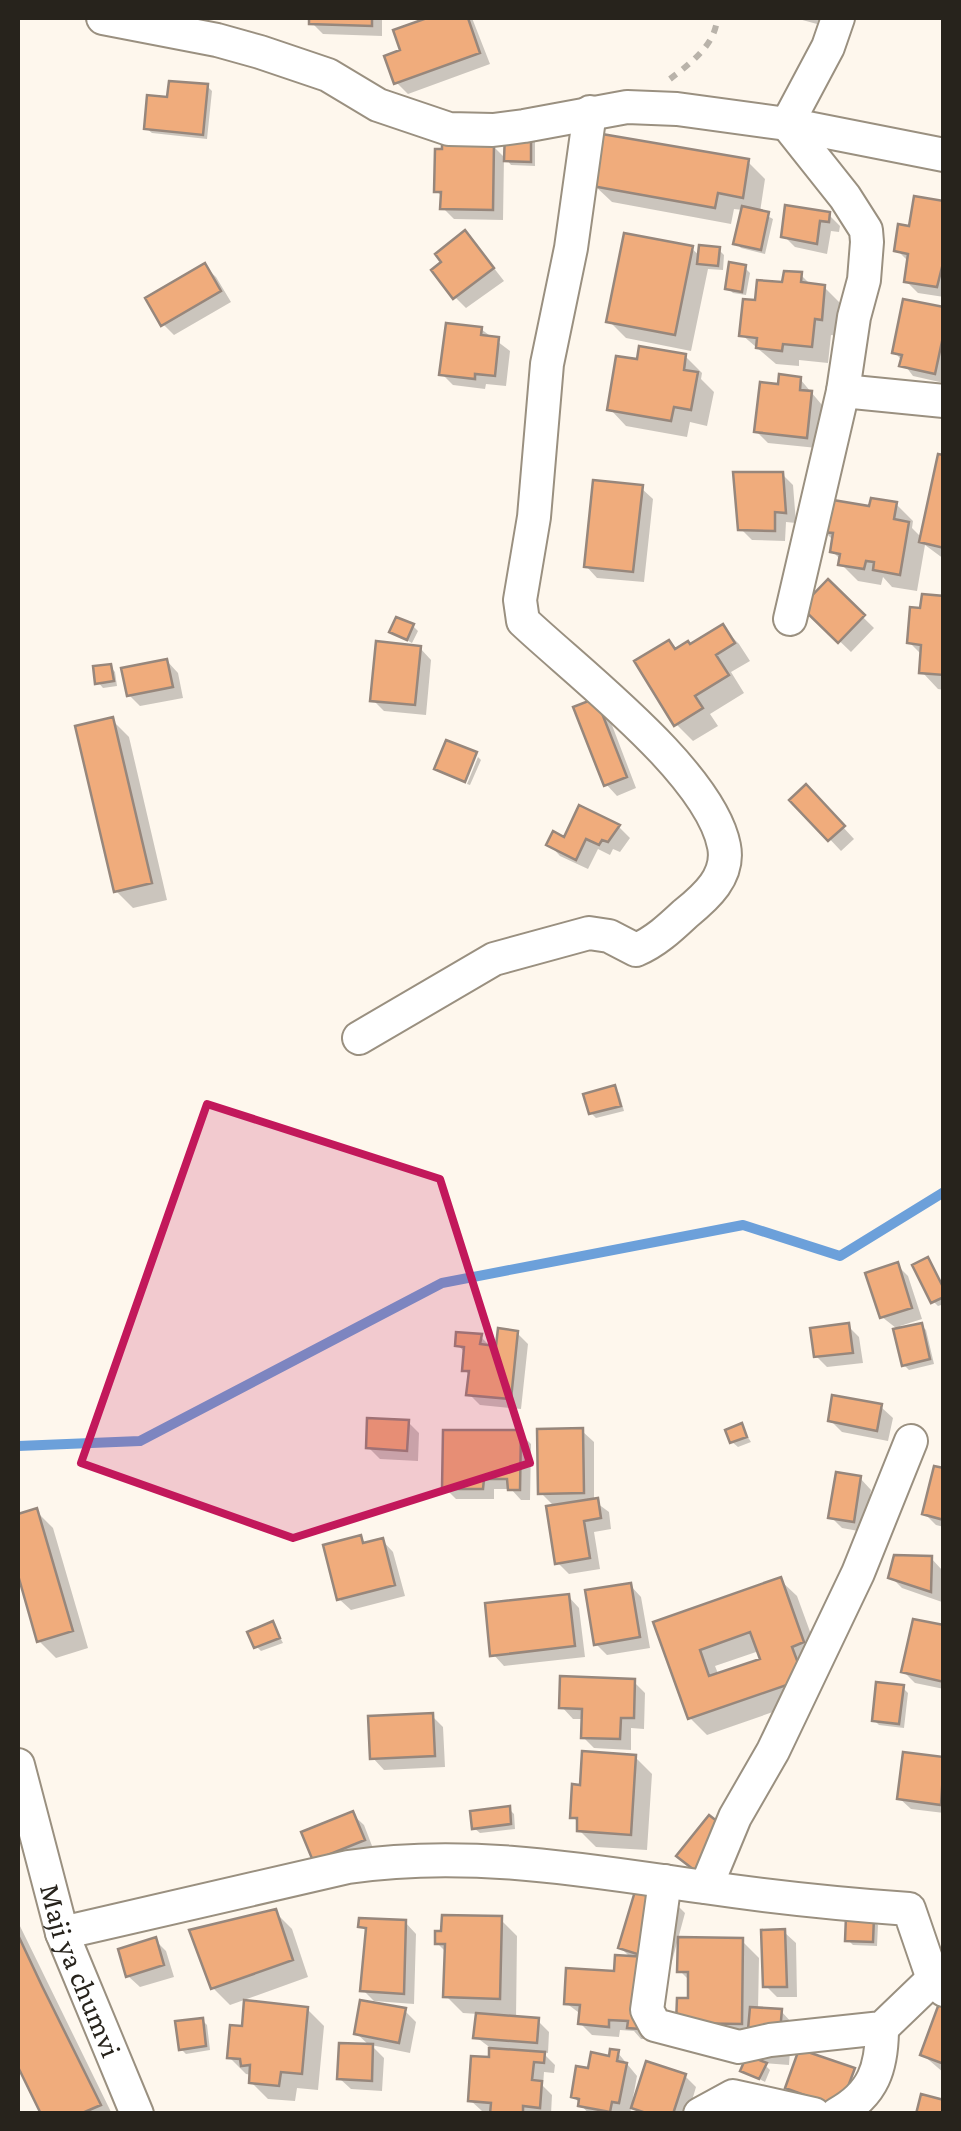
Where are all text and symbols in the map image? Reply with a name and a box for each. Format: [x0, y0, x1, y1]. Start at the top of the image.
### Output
street label: Maji ya chumvi [34, 1880, 129, 2062]

